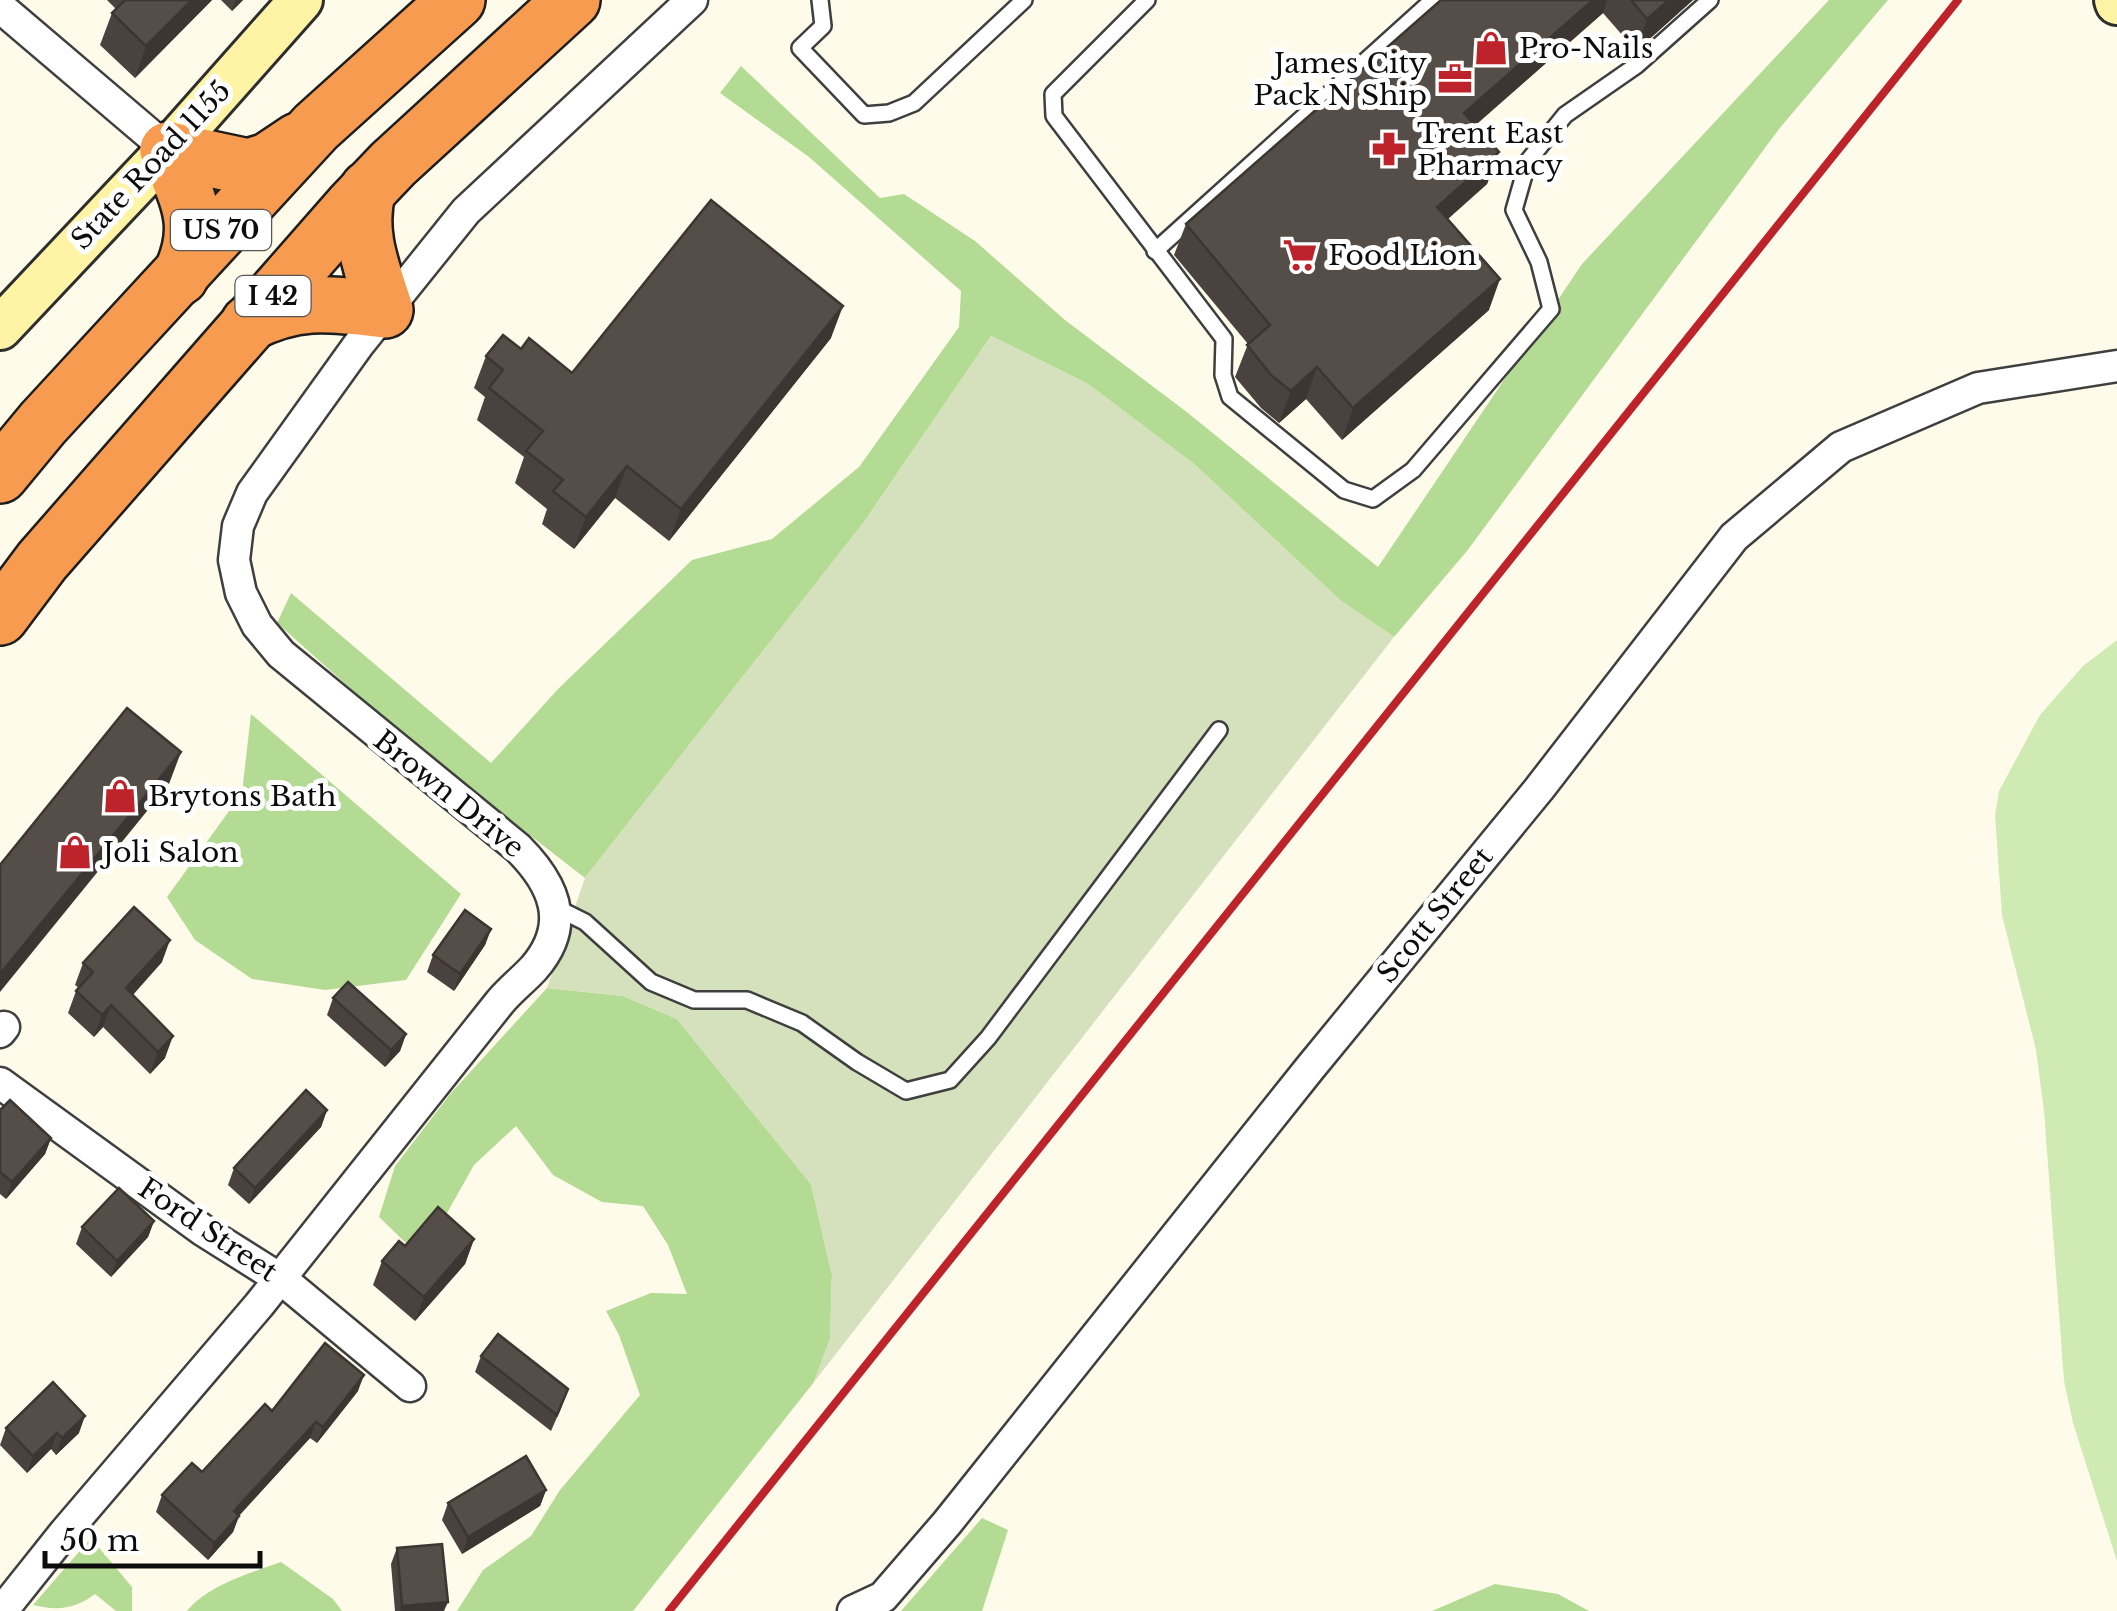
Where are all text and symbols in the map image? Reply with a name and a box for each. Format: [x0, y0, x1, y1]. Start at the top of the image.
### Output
shop icon: Pro-Nails [1472, 29, 1510, 67]
place label: Pro-Nails [1519, 31, 1653, 66]
place label: James City Pack N Ship [1254, 46, 1427, 113]
office icon: James City Pack N Ship [1436, 60, 1474, 98]
street label: State Road 1155 [64, 73, 238, 257]
place label: Trent East Pharmacy [1417, 116, 1564, 183]
pharmacy icon: Trent East Pharmacy [1370, 130, 1408, 168]
road number: US 70 [171, 210, 271, 250]
supermarket icon: Food Lion [1281, 236, 1319, 274]
place label: Food Lion [1328, 238, 1477, 273]
road number: I 42 [236, 276, 310, 316]
street label: Brown Drive [367, 723, 531, 865]
shop icon: Brytons Bath [101, 777, 139, 815]
place label: Brytons Bath [148, 779, 337, 814]
shop icon: Joli Salon [56, 833, 94, 871]
place label: Joli Salon [99, 835, 239, 870]
street label: Scott Street [1370, 840, 1501, 990]
street label: Ford Street [132, 1171, 285, 1290]
scale bar [45, 1506, 260, 1568]
text: 50 m [60, 1522, 139, 1559]

